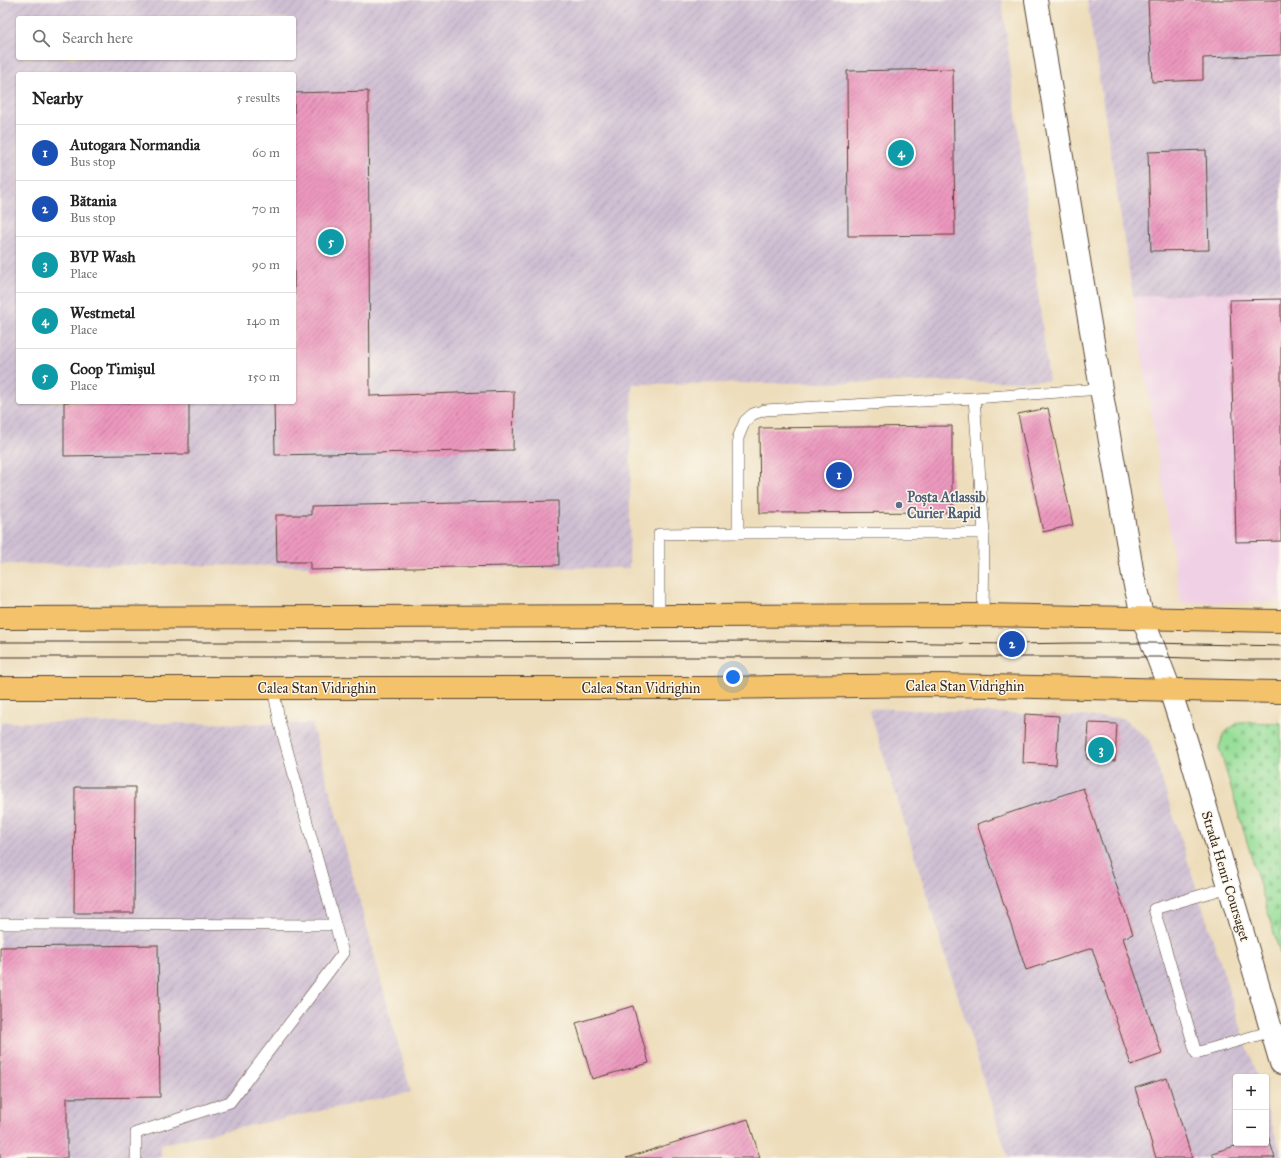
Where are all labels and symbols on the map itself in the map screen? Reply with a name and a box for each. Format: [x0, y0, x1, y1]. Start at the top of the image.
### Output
pin: 4 [888, 138, 914, 168]
pin: 5 [318, 227, 344, 257]
pin: 1 [826, 460, 852, 490]
place label: Poșta Atlassib Curier Rapid [907, 489, 986, 523]
marker: Poșta Atlassib Curier Rapid [894, 500, 904, 510]
pin: 2 [999, 629, 1025, 659]
your location [723, 667, 743, 687]
street label: Calea Stan Vidrighin [906, 678, 1025, 695]
street label: Calea Stan Vidrighin [258, 680, 377, 697]
street label: Calea Stan Vidrighin [582, 680, 701, 697]
pin: 3 [1088, 735, 1114, 765]
street label: Strada Henri Coursaget [1198, 809, 1253, 943]

